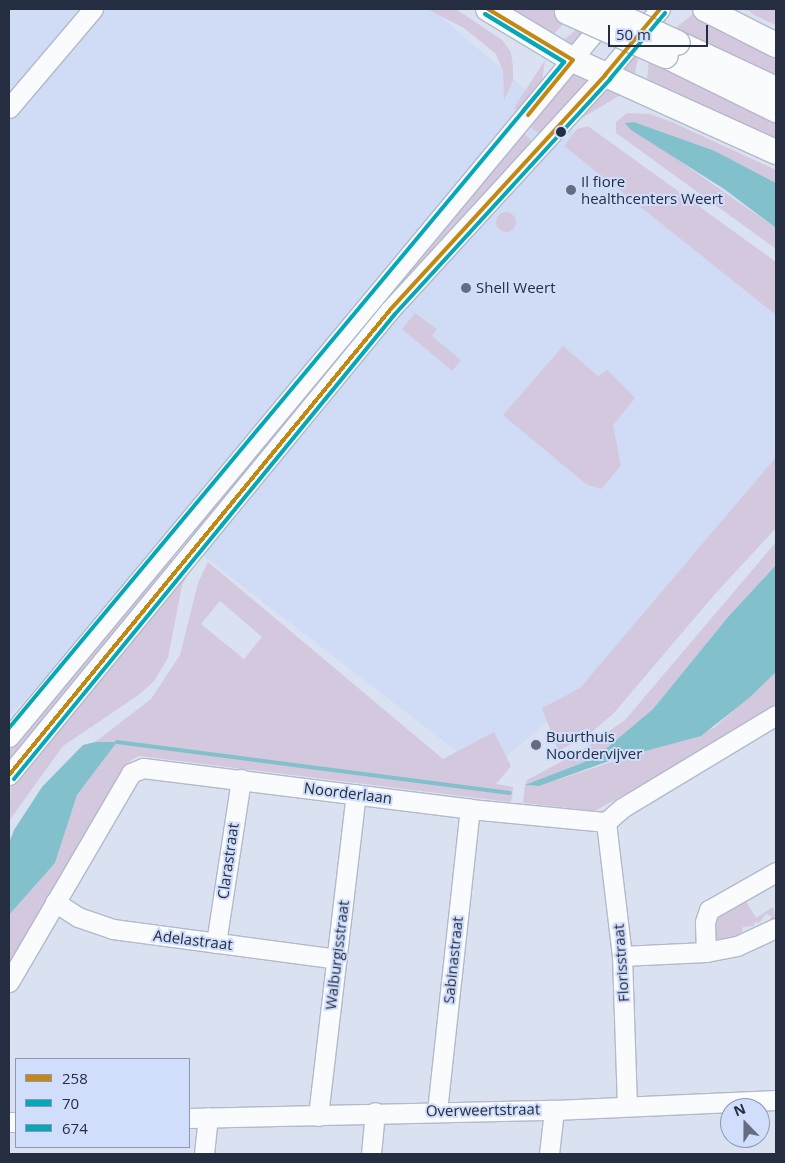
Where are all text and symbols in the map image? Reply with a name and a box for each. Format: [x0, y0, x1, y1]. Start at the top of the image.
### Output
scale bar [610, 15, 710, 47]
text: 50 m [616, 24, 651, 44]
unlabelled marker [556, 127, 566, 137]
place label: Il fiore healthcenters Weert [581, 172, 723, 207]
marker: Il fiore healthcenters Weert [565, 184, 577, 196]
place label: Shell Weert [476, 279, 555, 297]
marker: Shell Weert [460, 282, 472, 294]
place label: Buurthuis Noordervijver [546, 727, 642, 762]
marker: Buurthuis Noordervijver [530, 739, 542, 751]
street label: Noorderlaan [303, 779, 393, 807]
street label: Clarastraat [214, 822, 242, 900]
street label: Walburgisstraat [321, 899, 353, 1011]
street label: Sabinastraat [439, 915, 467, 1005]
street label: Florisstraat [609, 923, 633, 1003]
street label: Adelastraat [152, 926, 234, 954]
legend [15, 1058, 190, 1148]
text: 258 [62, 1068, 88, 1088]
text: 70 [62, 1093, 79, 1113]
north arrow [720, 1098, 770, 1148]
text: N [731, 1099, 748, 1121]
street label: Overweertstraat [426, 1100, 540, 1120]
text: 674 [62, 1118, 88, 1138]

